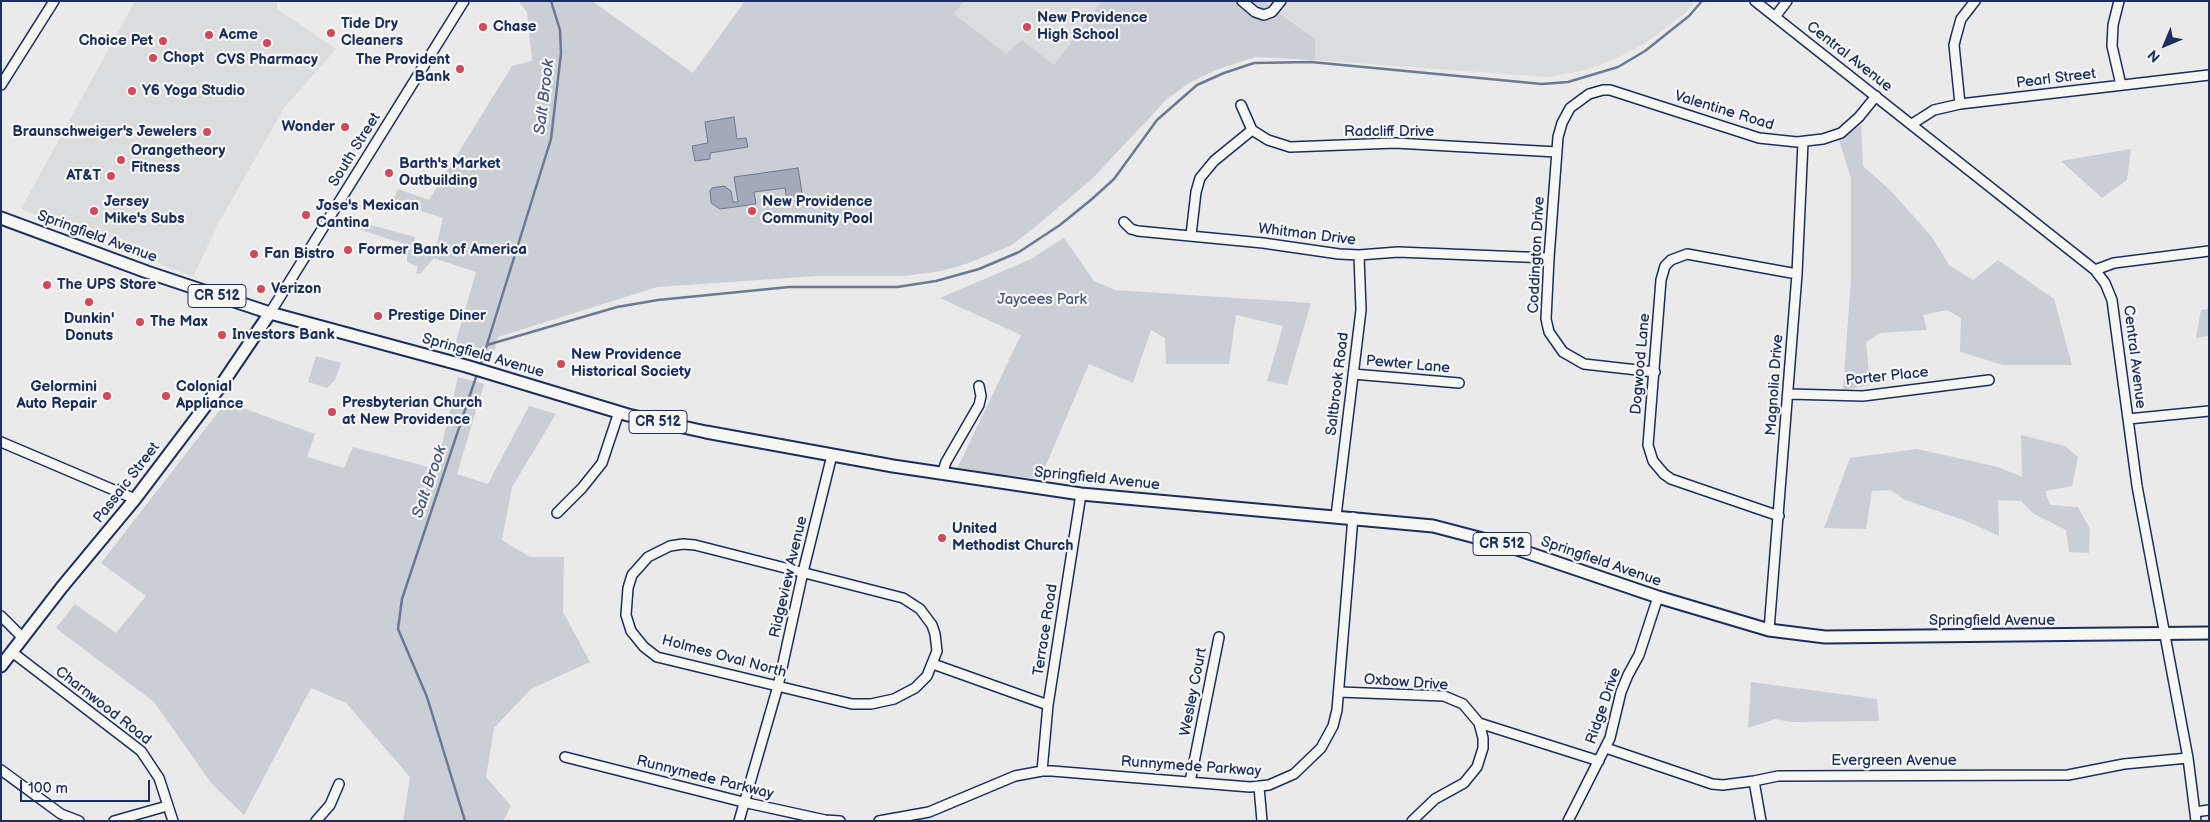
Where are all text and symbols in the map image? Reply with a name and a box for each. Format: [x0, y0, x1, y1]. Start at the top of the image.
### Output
place label: New Providence High School [1037, 9, 1147, 44]
place label: Tide Dry Cleaners [341, 15, 403, 50]
place label: Chase [493, 18, 536, 36]
street label: Central Avenue [1802, 18, 1896, 96]
north arrow [2140, 20, 2190, 70]
marker: Chase [477, 21, 489, 33]
marker: New Providence High School [1021, 21, 1033, 33]
place label: Acme [219, 26, 258, 44]
marker: Tide Dry Cleaners [325, 27, 337, 39]
marker: Acme [203, 29, 215, 41]
place label: Choice Pet [79, 32, 153, 50]
marker: Choice Pet [157, 35, 169, 47]
marker: CVS Pharmacy [261, 37, 273, 49]
text: N [2144, 46, 2164, 66]
place label: Chopt [163, 49, 204, 67]
place label: CVS Pharmacy [216, 51, 318, 69]
place label: The Provident Bank [356, 51, 450, 86]
marker: Chopt [147, 52, 159, 64]
water label: Salt Brook [531, 58, 559, 136]
marker: The Provident Bank [454, 63, 466, 75]
street label: Pearl Street [2015, 65, 2097, 93]
place label: Y6 Yoga Studio [142, 82, 245, 100]
marker: Y6 Yoga Studio [126, 85, 138, 97]
street label: Valentine Road [1672, 87, 1776, 135]
street label: South Street [325, 110, 385, 190]
place label: Wonder [282, 118, 335, 136]
marker: Wonder [339, 121, 351, 133]
place label: Braunschweiger's Jewelers [12, 123, 197, 141]
street label: Radcliff Drive [1344, 123, 1434, 141]
marker: Braunschweiger's Jewelers [201, 126, 213, 138]
place label: Orangetheory Fitness [131, 142, 225, 177]
marker: Orangetheory Fitness [115, 154, 127, 166]
place label: Barth's Market Outbuilding [399, 155, 501, 190]
place label: AT&T [66, 167, 101, 185]
marker: Barth's Market Outbuilding [383, 167, 395, 179]
marker: AT&T [105, 170, 117, 182]
place label: Jersey Mike's Subs [104, 193, 185, 228]
place label: New Providence Community Pool [762, 193, 873, 228]
street label: Coddington Drive [1525, 196, 1549, 314]
place label: Jose's Mexican Cantina [316, 197, 419, 232]
marker: Jersey Mike's Subs [88, 205, 100, 217]
marker: New Providence Community Pool [746, 205, 758, 217]
street label: Springfield Avenue [35, 207, 159, 267]
marker: Jose's Mexican Cantina [300, 209, 312, 221]
street label: Whitman Drive [1257, 220, 1357, 250]
place label: Former Bank of America [358, 241, 527, 259]
marker: Former Bank of America [342, 244, 354, 256]
place label: Fan Bistro [264, 245, 334, 263]
marker: Fan Bistro [248, 248, 260, 260]
place label: The UPS Store [57, 276, 156, 294]
marker: The UPS Store [41, 279, 53, 291]
place label: Verizon [271, 280, 321, 298]
marker: Verizon [255, 283, 267, 295]
road number: CR 512 [188, 284, 246, 308]
park label: Jaycees Park [997, 291, 1087, 309]
marker: Dunkin' Donuts [83, 296, 95, 308]
street label: Central Avenue [2119, 304, 2149, 410]
place label: Prestige Diner [388, 307, 486, 325]
place label: Dunkin' Donuts [64, 310, 114, 345]
marker: Prestige Diner [372, 310, 384, 322]
place label: The Max [150, 313, 208, 331]
street label: Dogwood Lane [1628, 313, 1654, 415]
marker: The Max [134, 316, 146, 328]
place label: Investors Bank [232, 326, 334, 344]
marker: Investors Bank [216, 329, 228, 341]
street label: Springfield Avenue [420, 330, 546, 382]
street label: Saltbrook Road [1323, 331, 1353, 437]
street label: Magnolia Drive [1762, 334, 1788, 436]
place label: New Providence Historical Society [571, 346, 691, 381]
street label: Pewter Lane [1365, 352, 1451, 378]
marker: New Providence Historical Society [555, 358, 567, 370]
street label: Porter Place [1845, 364, 1929, 390]
place label: Gelormini Auto Repair [16, 378, 97, 413]
place label: Colonial Appliance [176, 378, 243, 413]
marker: Gelormini Auto Repair [101, 390, 113, 402]
marker: Colonial Appliance [160, 390, 172, 402]
place label: Presbyterian Church at New Providence [342, 394, 482, 429]
marker: Presbyterian Church at New Providence [326, 406, 338, 418]
road number: CR 512 [629, 411, 687, 434]
street label: Passaic Street [90, 439, 164, 527]
water label: Salt Brook [409, 443, 451, 521]
street label: Springfield Avenue [1033, 463, 1161, 495]
street label: Ridgeview Avenue [766, 514, 812, 640]
place label: United Methodist Church [952, 520, 1073, 555]
marker: United Methodist Church [936, 532, 948, 544]
road number: CR 512 [1473, 532, 1531, 556]
street label: Springfield Avenue [1538, 533, 1664, 591]
street label: Terrace Road [1030, 583, 1062, 677]
street label: Springfield Avenue [1929, 612, 2055, 630]
street label: Holmes Oval North [660, 632, 788, 682]
street label: Wesley Court [1177, 646, 1211, 738]
street label: Charnwood Road [51, 663, 155, 749]
street label: Ridge Drive [1583, 665, 1625, 747]
street label: Oxbow Drive [1363, 671, 1449, 695]
street label: Runnymede Parkway [634, 752, 776, 804]
street label: Evergreen Avenue [1831, 752, 1957, 770]
street label: Runnymede Parkway [1120, 753, 1262, 781]
scale bar [22, 770, 152, 802]
text: 100 m [28, 779, 68, 798]

